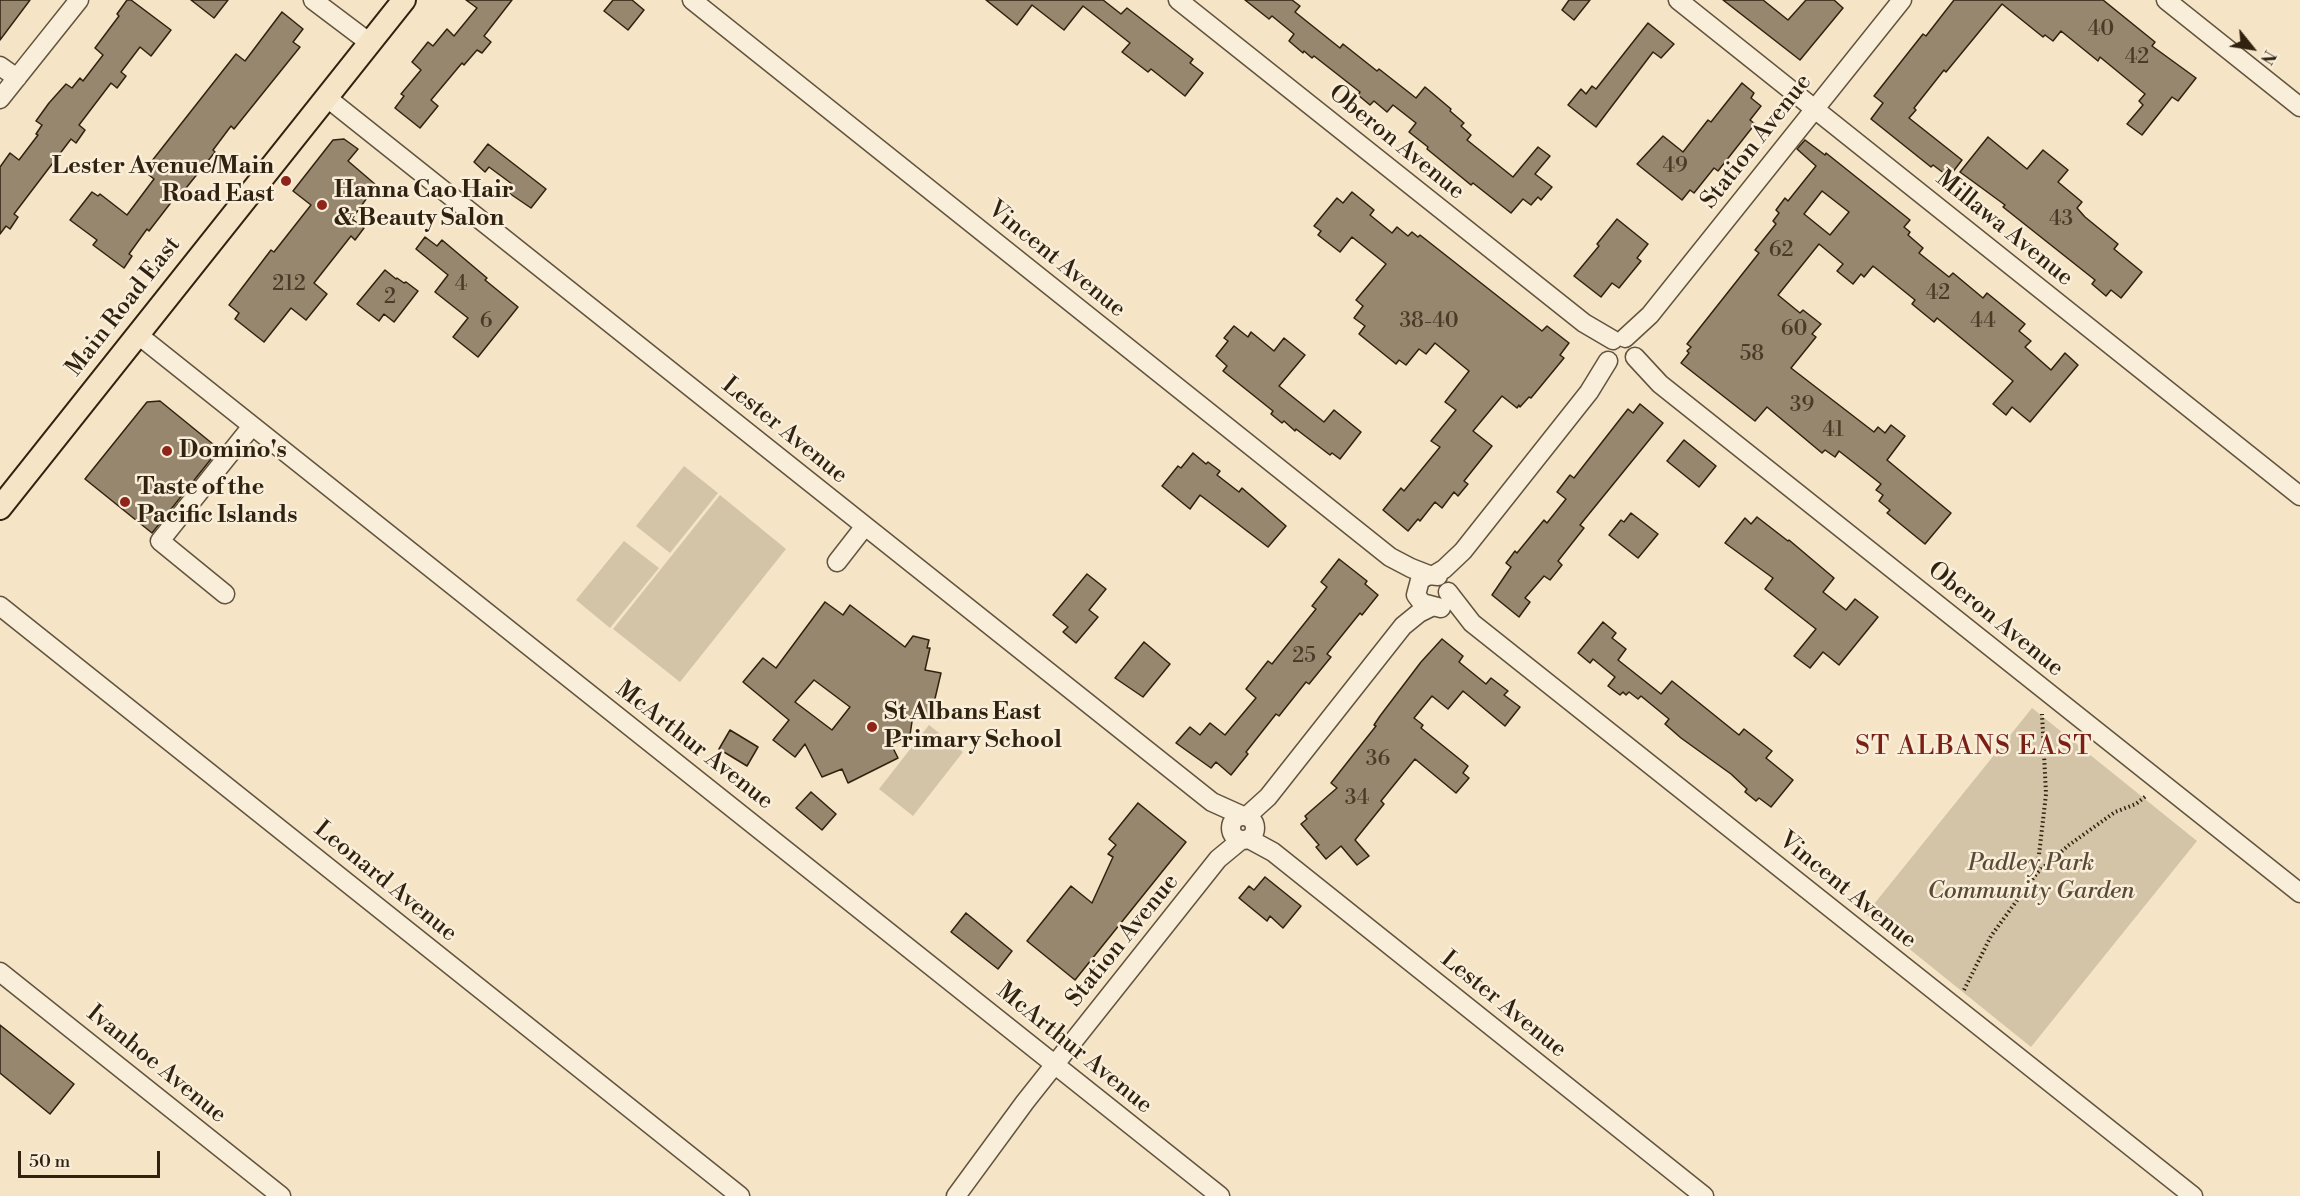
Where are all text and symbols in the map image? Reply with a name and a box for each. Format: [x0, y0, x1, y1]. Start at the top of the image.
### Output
house number: 40 [2088, 17, 2114, 43]
north arrow [2222, 18, 2282, 78]
house number: 42 [2125, 45, 2149, 71]
text: N [2256, 47, 2279, 67]
street label: Station Avenue [1695, 69, 1819, 215]
street label: Oberon Avenue [1322, 79, 1470, 207]
place label: Lester Avenue/Main Road East [52, 153, 274, 209]
house number: 49 [1662, 154, 1688, 180]
street label: Millawa Avenue [1930, 165, 2078, 293]
marker: Lester Avenue/Main Road East [279, 174, 293, 188]
place label: Hanna Cao Hair & Beauty Salon [334, 177, 514, 233]
street label: Vincent Avenue [981, 196, 1131, 324]
marker: Hanna Cao Hair & Beauty Salon [315, 198, 329, 212]
house number: 43 [2049, 207, 2073, 233]
street label: Main Road East [61, 232, 187, 382]
house number: 62 [1769, 238, 1793, 264]
house number: 212 [272, 272, 306, 298]
house number: 4 [455, 272, 467, 298]
house number: 42 [1926, 281, 1950, 307]
house number: 2 [384, 285, 396, 311]
house number: 6 [480, 309, 492, 335]
house number: 38-40 [1399, 309, 1459, 335]
house number: 44 [1970, 309, 1996, 335]
house number: 60 [1781, 317, 1807, 343]
house number: 58 [1740, 342, 1764, 368]
street label: Lester Avenue [715, 371, 853, 491]
house number: 39 [1790, 393, 1814, 419]
house number: 41 [1822, 418, 1844, 444]
place label: Domino's [179, 437, 287, 465]
marker: Domino's [160, 444, 174, 458]
place label: Taste of the Pacific Islands [137, 474, 298, 530]
marker: Taste of the Pacific Islands [118, 495, 132, 509]
street label: Oberon Avenue [1921, 556, 2069, 684]
house number: 25 [1292, 644, 1316, 670]
street label: McArthur Avenue [609, 676, 779, 816]
place label: St Albans East Primary School [884, 699, 1062, 755]
marker: St Albans East Primary School [865, 720, 879, 734]
district label: ST ALBANS EAST [1855, 732, 2093, 764]
house number: 36 [1366, 747, 1390, 773]
house number: 34 [1345, 786, 1369, 812]
street label: Leonard Avenue [308, 815, 462, 949]
street label: Vincent Avenue [1772, 827, 1922, 955]
park label: Padley Park Community Garden [1927, 850, 2135, 906]
street label: Station Avenue [1061, 869, 1185, 1013]
street label: Lester Avenue [1434, 945, 1572, 1065]
street label: McArthur Avenue [990, 977, 1158, 1121]
street label: Ivanhoe Avenue [80, 1000, 232, 1130]
scale bar [21, 1139, 164, 1177]
text: 50 m [29, 1150, 70, 1173]

